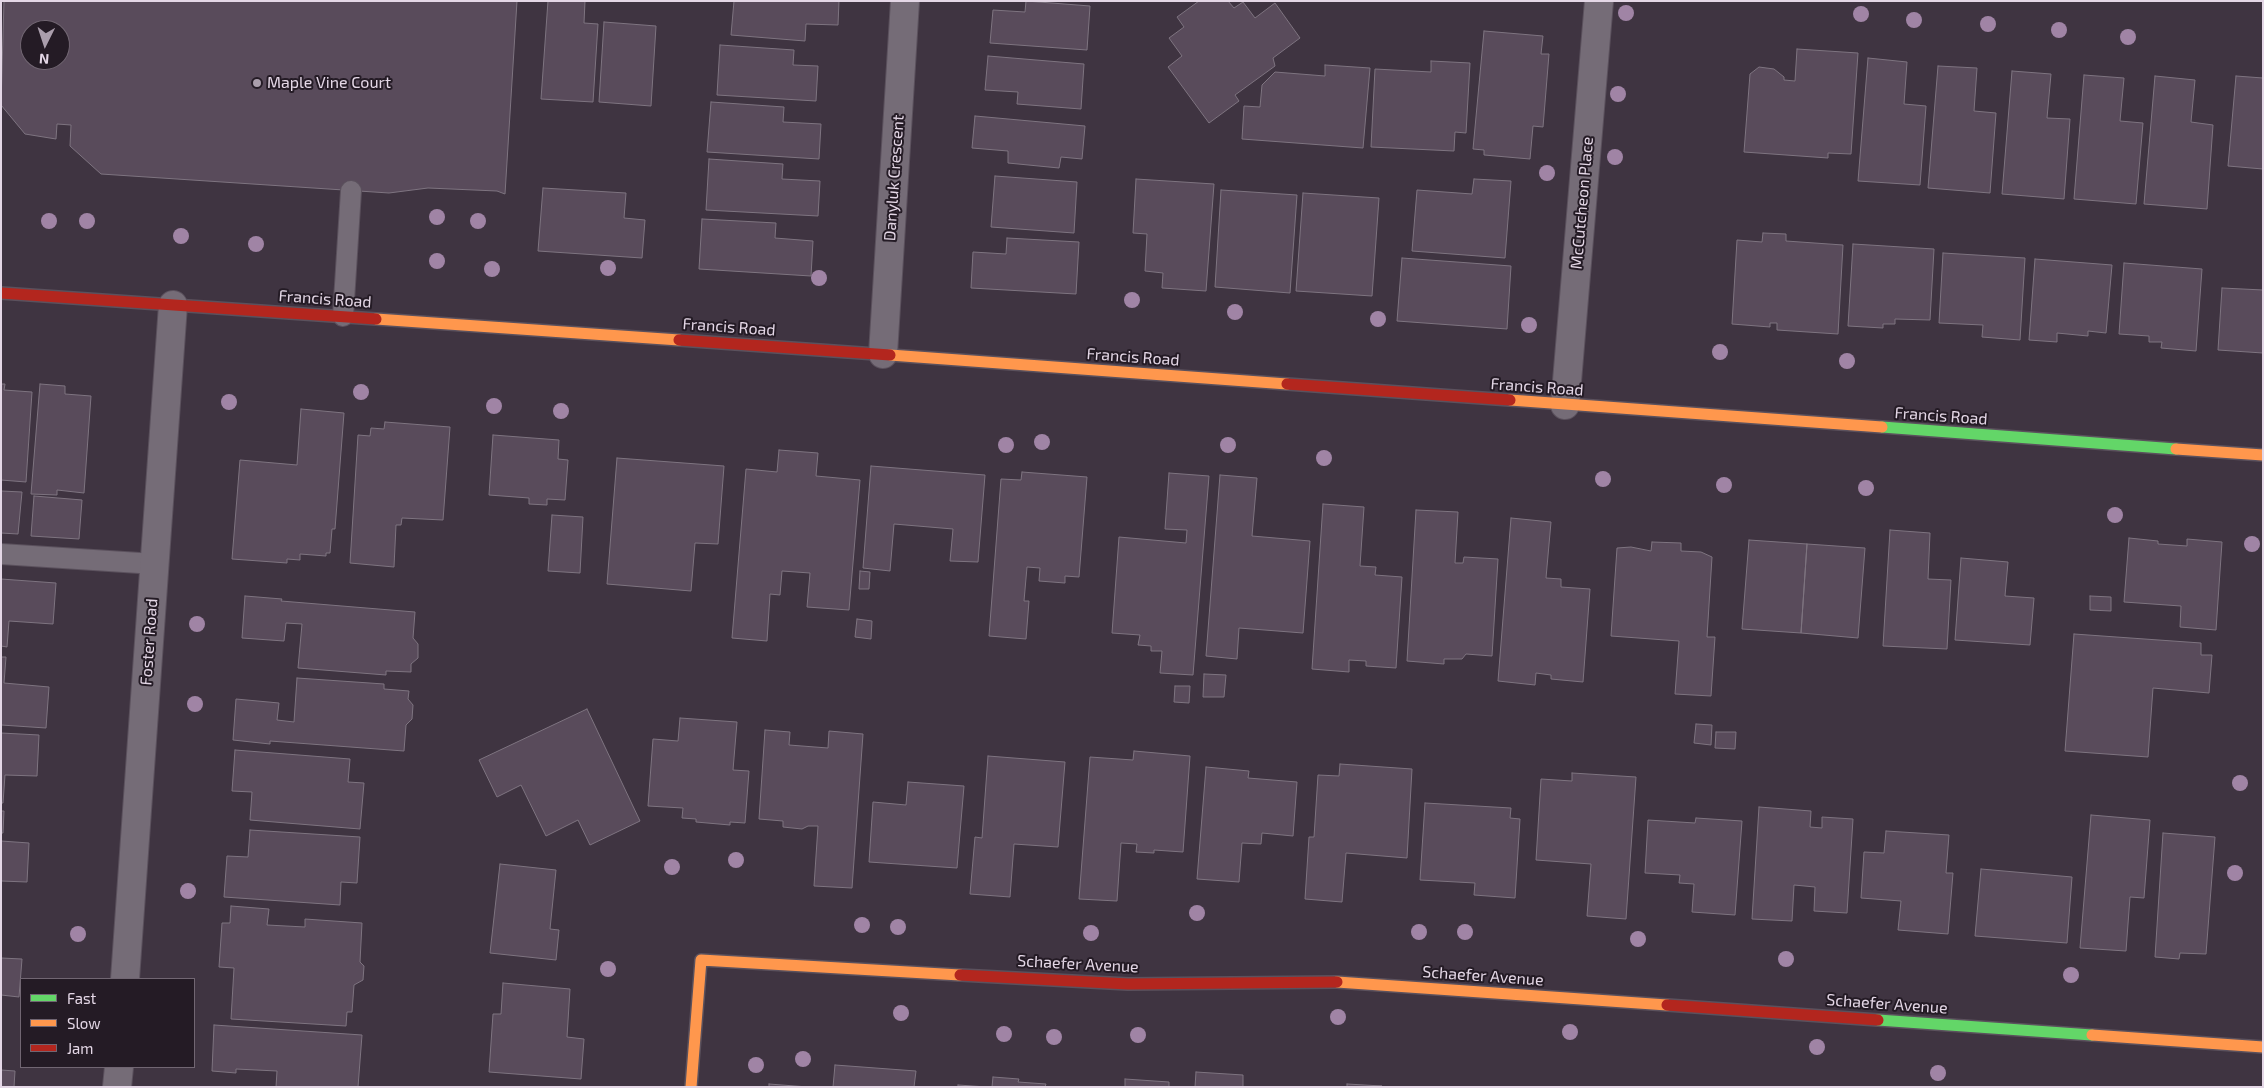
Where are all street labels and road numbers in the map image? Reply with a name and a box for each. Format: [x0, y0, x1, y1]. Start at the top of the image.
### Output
street label: Danyluk Crescent [880, 114, 908, 242]
street label: McCutcheon Place [1567, 136, 1597, 270]
street label: Francis Road [278, 286, 372, 312]
street label: Francis Road [682, 314, 776, 340]
street label: Francis Road [1086, 344, 1180, 370]
street label: Francis Road [1490, 374, 1584, 400]
street label: Francis Road [1894, 403, 1988, 429]
street label: Foster Road [136, 598, 162, 686]
street label: Schaefer Avenue [1017, 951, 1139, 977]
street label: Schaefer Avenue [1422, 962, 1544, 990]
street label: Schaefer Avenue [1826, 990, 1948, 1018]

